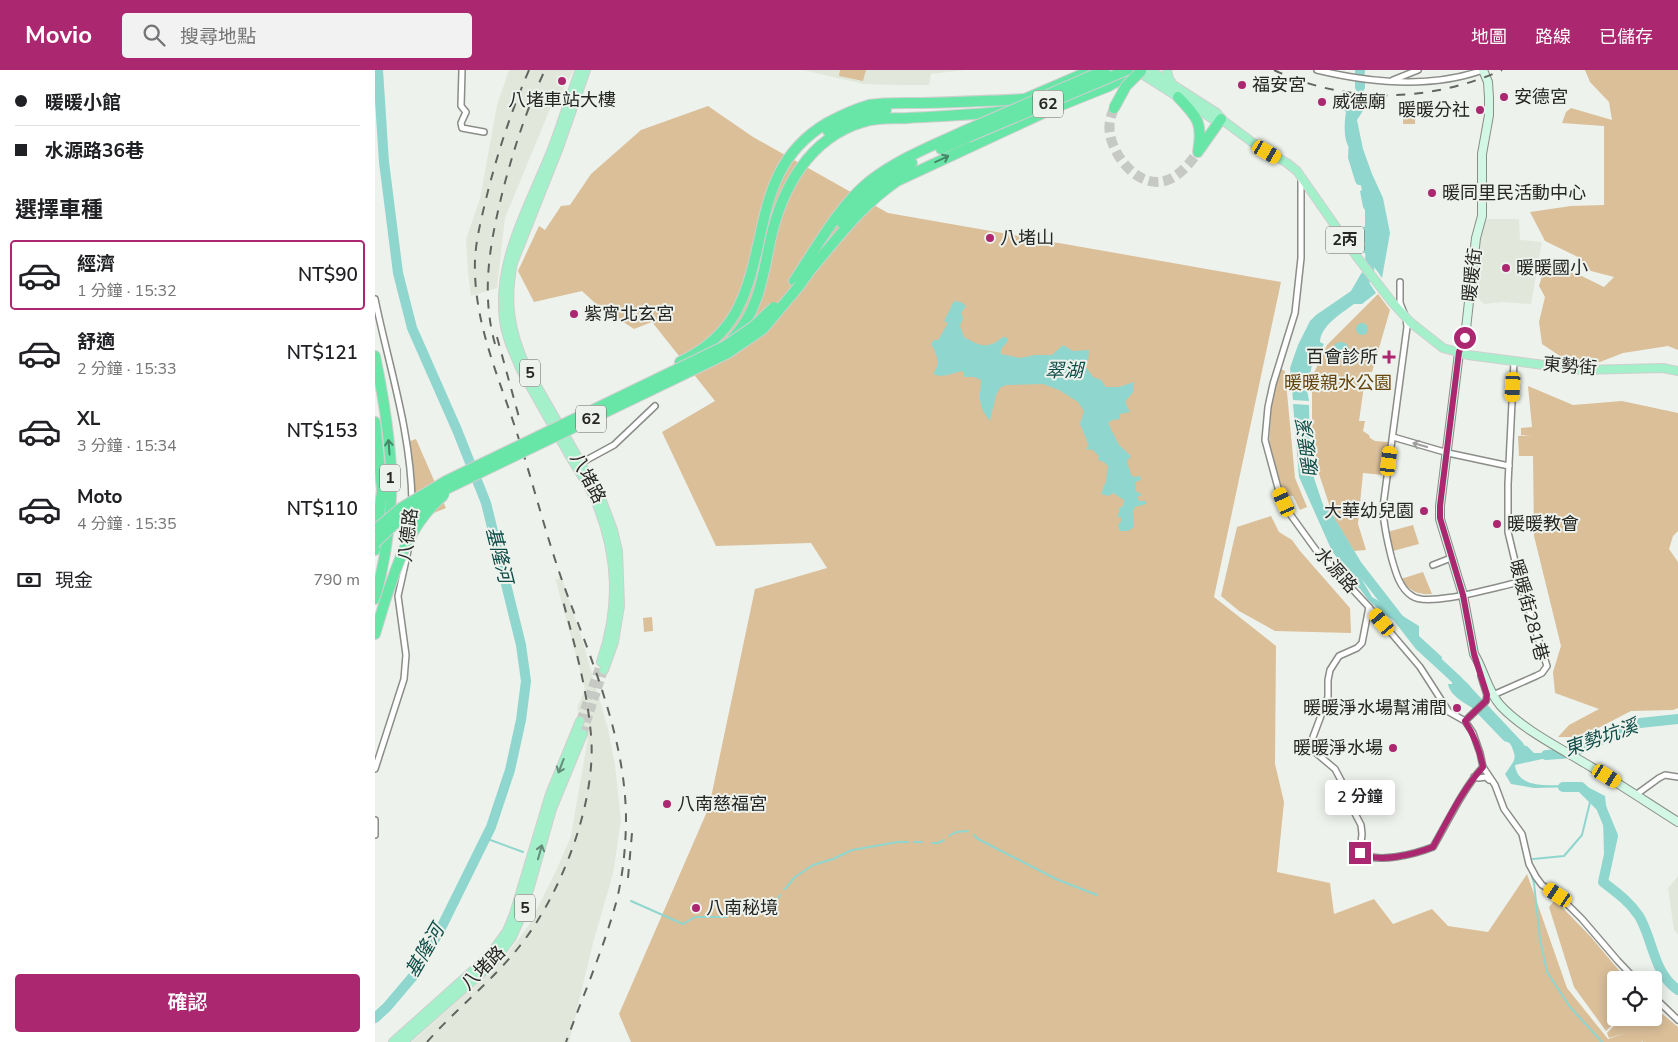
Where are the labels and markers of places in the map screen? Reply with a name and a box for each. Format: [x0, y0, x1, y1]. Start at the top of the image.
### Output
place label: 福安宮 [1252, 73, 1306, 97]
marker: 八堵車站大樓 [556, 75, 568, 87]
marker: 福安宮 [1236, 79, 1248, 91]
place label: 安德宮 [1514, 85, 1568, 109]
place label: 八堵車站大樓 [508, 88, 616, 112]
place label: 威德廟 [1332, 90, 1386, 114]
marker: 安德宮 [1498, 91, 1510, 103]
marker: 威德廟 [1316, 96, 1328, 108]
place label: 暖暖分社 [1398, 98, 1470, 122]
marker: 暖暖分社 [1474, 104, 1486, 116]
place label: 暖同里民活動中心 [1442, 181, 1586, 205]
marker: 暖同里民活動中心 [1426, 187, 1438, 199]
place label: 八堵山 [1000, 226, 1054, 250]
marker: 八堵山 [984, 232, 996, 244]
place label: 暖暖國小 [1516, 256, 1588, 280]
marker: 暖暖國小 [1500, 262, 1512, 274]
place label: 紫宵北玄宮 [584, 302, 674, 326]
marker: 紫宵北玄宮 [568, 308, 580, 320]
place label: 百會診所 [1306, 345, 1378, 369]
marker: 百會診所 [1382, 350, 1396, 364]
place label: 大華幼兒園 [1324, 499, 1414, 523]
marker: 大華幼兒園 [1418, 505, 1430, 517]
place label: 暖暖教會 [1507, 512, 1579, 536]
marker: 暖暖教會 [1491, 518, 1503, 530]
place label: 暖暖淨水場幫浦間 [1303, 696, 1447, 720]
marker: 暖暖淨水場幫浦間 [1451, 702, 1463, 714]
place label: 暖暖淨水場 [1293, 736, 1383, 760]
marker: 暖暖淨水場 [1387, 742, 1399, 754]
place label: 八南慈福宮 [677, 792, 767, 816]
marker: 八南慈福宮 [661, 798, 673, 810]
place label: 八南秘境 [706, 896, 778, 920]
marker: 八南秘境 [690, 902, 702, 914]

